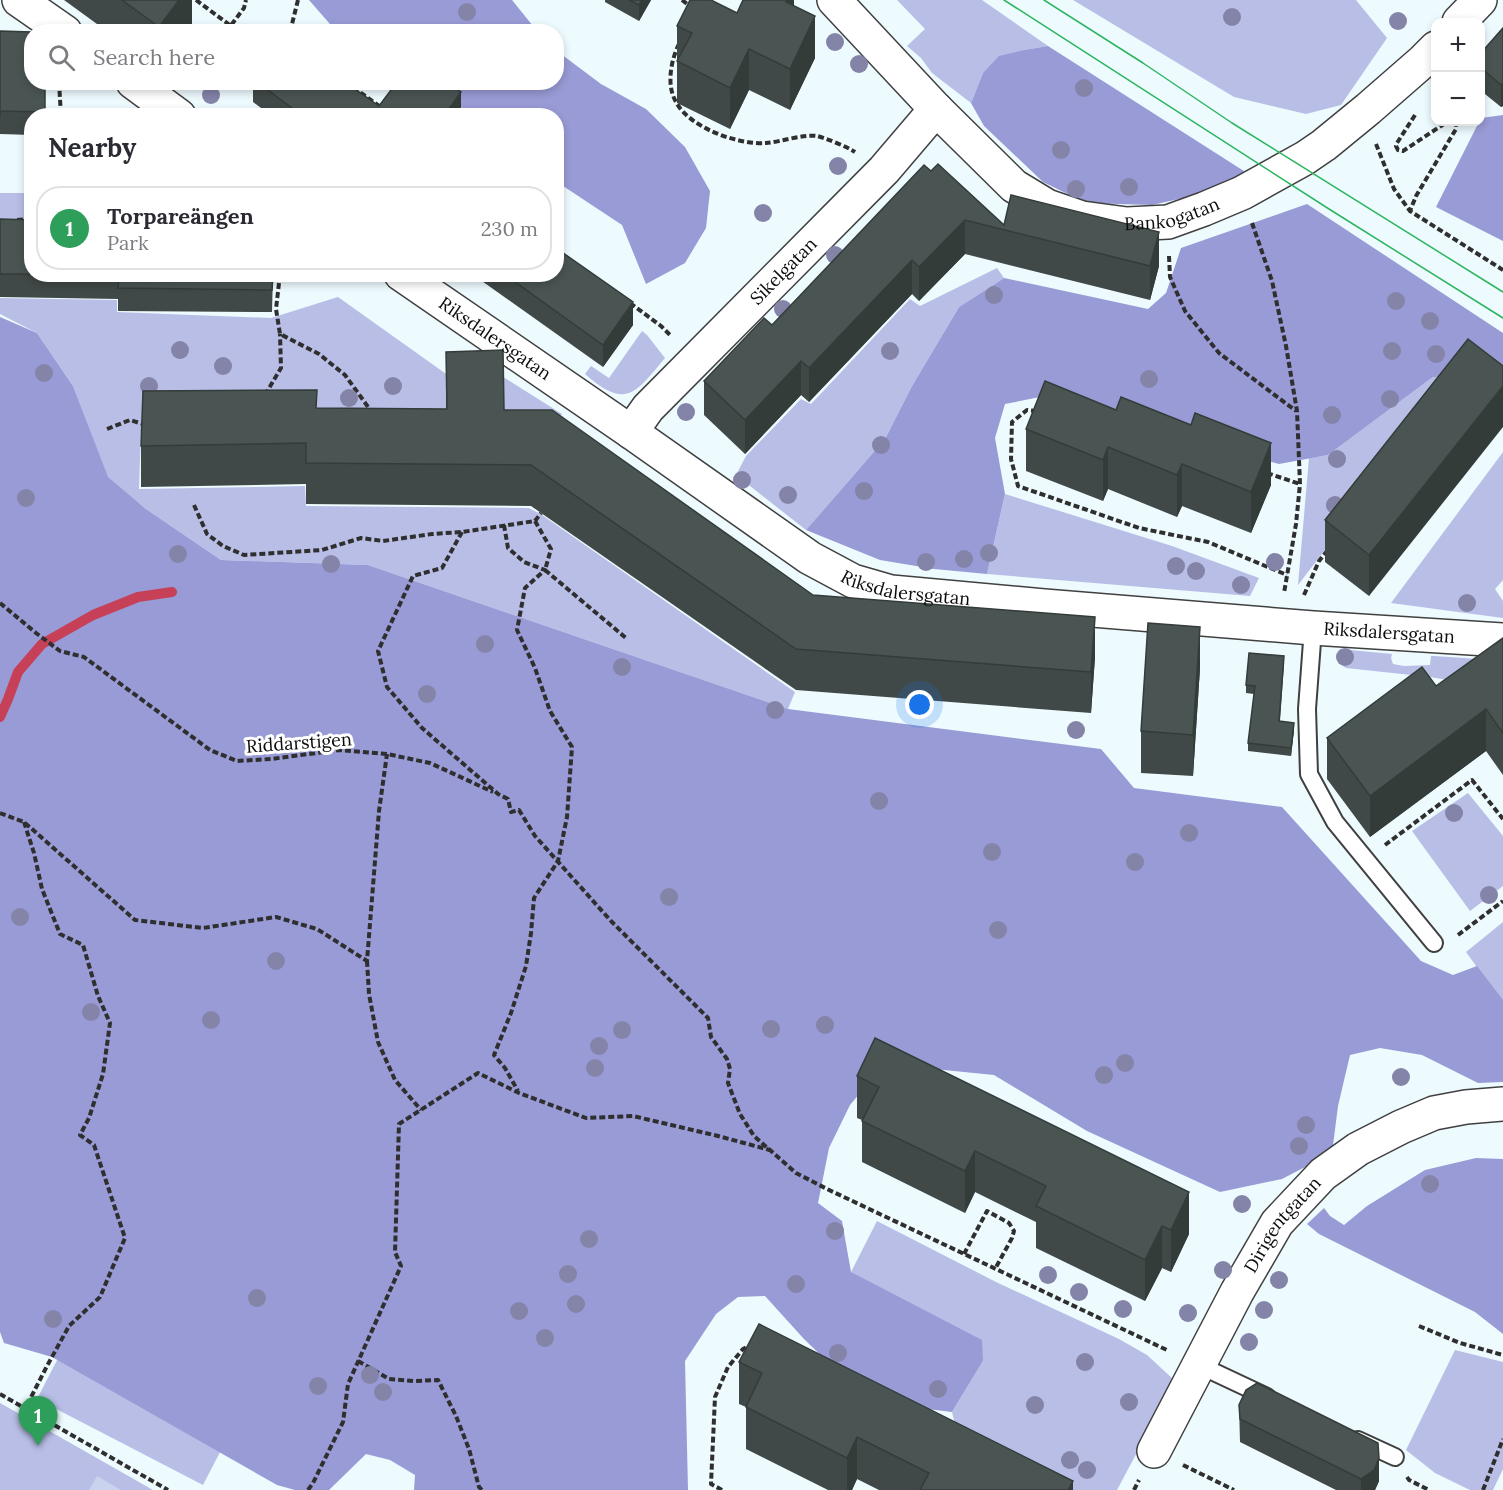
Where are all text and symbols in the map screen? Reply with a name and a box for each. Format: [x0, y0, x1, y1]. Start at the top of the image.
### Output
map controls [1431, 18, 1485, 126]
button: + [1431, 18, 1485, 72]
search box [24, 24, 564, 90]
icon: search [45, 41, 78, 74]
text: Search here [93, 43, 215, 71]
button: − [1431, 72, 1485, 126]
text: Nearby [48, 131, 136, 164]
street label: Bankogatan [1124, 192, 1223, 235]
text: Torpareängen [107, 202, 254, 230]
text: 1 [65, 216, 74, 241]
text: 230 m [481, 216, 538, 241]
text: Park [107, 230, 149, 255]
street label: Sikelgatan [745, 232, 822, 309]
street label: Riksdalersgatan [434, 291, 556, 385]
street label: Riksdalersgatan [837, 565, 971, 610]
street label: Riksdalersgatan [1323, 617, 1456, 648]
your location [905, 690, 934, 719]
street label: Riddarstigen [245, 727, 353, 758]
street label: Dirigentgatan [1239, 1171, 1326, 1277]
pin: 1 [18, 1396, 57, 1446]

